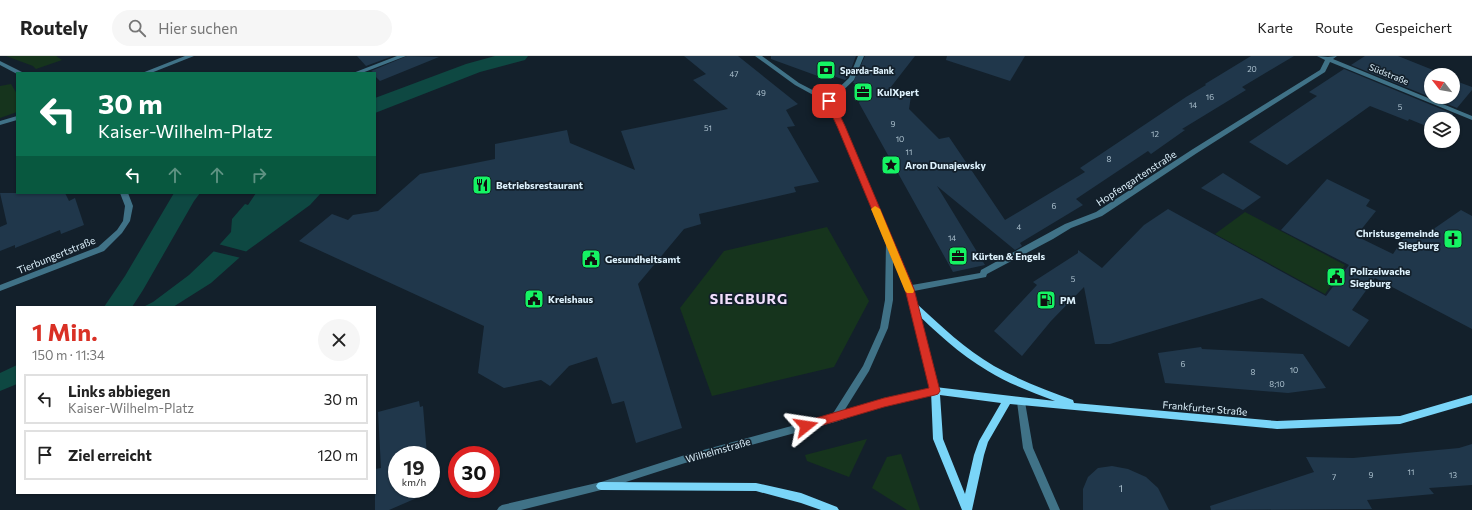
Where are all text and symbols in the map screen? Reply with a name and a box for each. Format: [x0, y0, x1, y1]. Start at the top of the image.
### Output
search box [112, 10, 392, 46]
text: Routely [20, 16, 88, 39]
icon: search [126, 17, 148, 39]
text: Hier suchen [158, 19, 238, 37]
text: Karte [1258, 19, 1293, 36]
text: Route [1315, 19, 1353, 36]
text: Gespeichert [1375, 19, 1452, 36]
bank icon: Sparda-Bank [815, 59, 837, 81]
street label: Südstraße [1368, 61, 1411, 87]
house number: 20 [1247, 64, 1257, 74]
place label: Sparda-Bank [840, 65, 895, 76]
north arrow [1424, 68, 1460, 104]
map controls [1424, 68, 1460, 148]
house number: 47 [730, 69, 738, 79]
office icon: KulXpert [852, 81, 874, 103]
pin [812, 84, 846, 118]
text: 30 m [98, 86, 163, 120]
place label: KulXpert [877, 86, 919, 98]
icon: left [32, 88, 84, 140]
house number: 49 [756, 88, 766, 98]
icon: arrive [818, 90, 840, 112]
house number: 16 [1206, 92, 1214, 102]
house number: 14 [1189, 100, 1197, 110]
house number: 5 [1398, 102, 1403, 112]
button: layers [1424, 112, 1460, 148]
house number: 9 [891, 119, 896, 129]
text: Kaiser-Wilhelm-Platz [98, 120, 273, 142]
house number: 51 [704, 123, 712, 133]
house number: 12 [1151, 129, 1159, 139]
house number: 10 [896, 134, 904, 144]
house number: 11 [906, 147, 912, 157]
street label: Hopfengartenstraße [1094, 148, 1178, 208]
place icon: Aron Dunajewsky [880, 154, 902, 176]
house number: 8 [1107, 154, 1112, 164]
place label: Aron Dunajewsky [905, 159, 986, 171]
icon: left [122, 164, 144, 186]
icon: ahead [164, 164, 186, 186]
icon: ahead [206, 164, 228, 186]
icon: right [248, 164, 270, 186]
restaurant icon: Betriebsrestaurant [471, 174, 493, 196]
place label: Betriebsrestaurant [496, 179, 583, 191]
house number: 6 [1052, 201, 1057, 211]
house number: 4 [1017, 222, 1022, 232]
place label: Christusgemeinde Siegburg [1356, 227, 1440, 251]
church icon: Christusgemeinde Siegburg [1442, 228, 1464, 250]
house number: 14 [948, 233, 956, 243]
street label: Tierbungertstraße [15, 234, 97, 276]
office icon: Kürten & Engels [947, 245, 969, 267]
public building icon: Gesundheitsamt [580, 248, 602, 270]
place label: Kürten & Engels [972, 250, 1045, 262]
place label: Gesundheitsamt [605, 253, 681, 265]
place label: Polizeiwache Siegburg [1350, 265, 1410, 289]
public building icon: Polizeiwache Siegburg [1325, 266, 1347, 288]
house number: 5 [1071, 274, 1076, 284]
public building icon: Kreishaus [523, 288, 545, 310]
fuel station icon: PM [1035, 289, 1057, 311]
district label: SIEGBURG [710, 290, 788, 307]
place label: Kreishaus [548, 293, 593, 305]
place label: PM [1060, 294, 1076, 306]
text: 1 Min. [32, 317, 98, 346]
button: close [318, 319, 360, 361]
text: 150 m · 11:34 [32, 347, 105, 363]
house number: 6 [1181, 359, 1186, 369]
house number: 10 [1290, 365, 1298, 375]
house number: 8 [1251, 367, 1256, 377]
house number: 8;10 [1269, 379, 1285, 389]
text: Links abbiegen [68, 382, 170, 400]
icon: left [34, 388, 56, 410]
text: 30 m [324, 390, 358, 408]
street label: Frankfurter Straße [1162, 398, 1248, 418]
text: Kaiser-Wilhelm-Platz [68, 400, 194, 416]
position arrow [785, 405, 827, 447]
street label: Wilhelmstraße [684, 435, 752, 465]
icon: arrive [34, 444, 56, 466]
text: Ziel erreicht [68, 446, 152, 464]
text: 120 m [318, 446, 358, 464]
speed limit sign: 30 [448, 446, 500, 498]
text: 19 [403, 455, 425, 479]
house number: 11 [1408, 467, 1414, 477]
house number: 9 [1369, 470, 1374, 480]
house number: 13 [1449, 470, 1457, 480]
house number: 7 [1332, 472, 1336, 482]
text: km/h [402, 476, 426, 488]
house number: 1 [1119, 482, 1123, 494]

